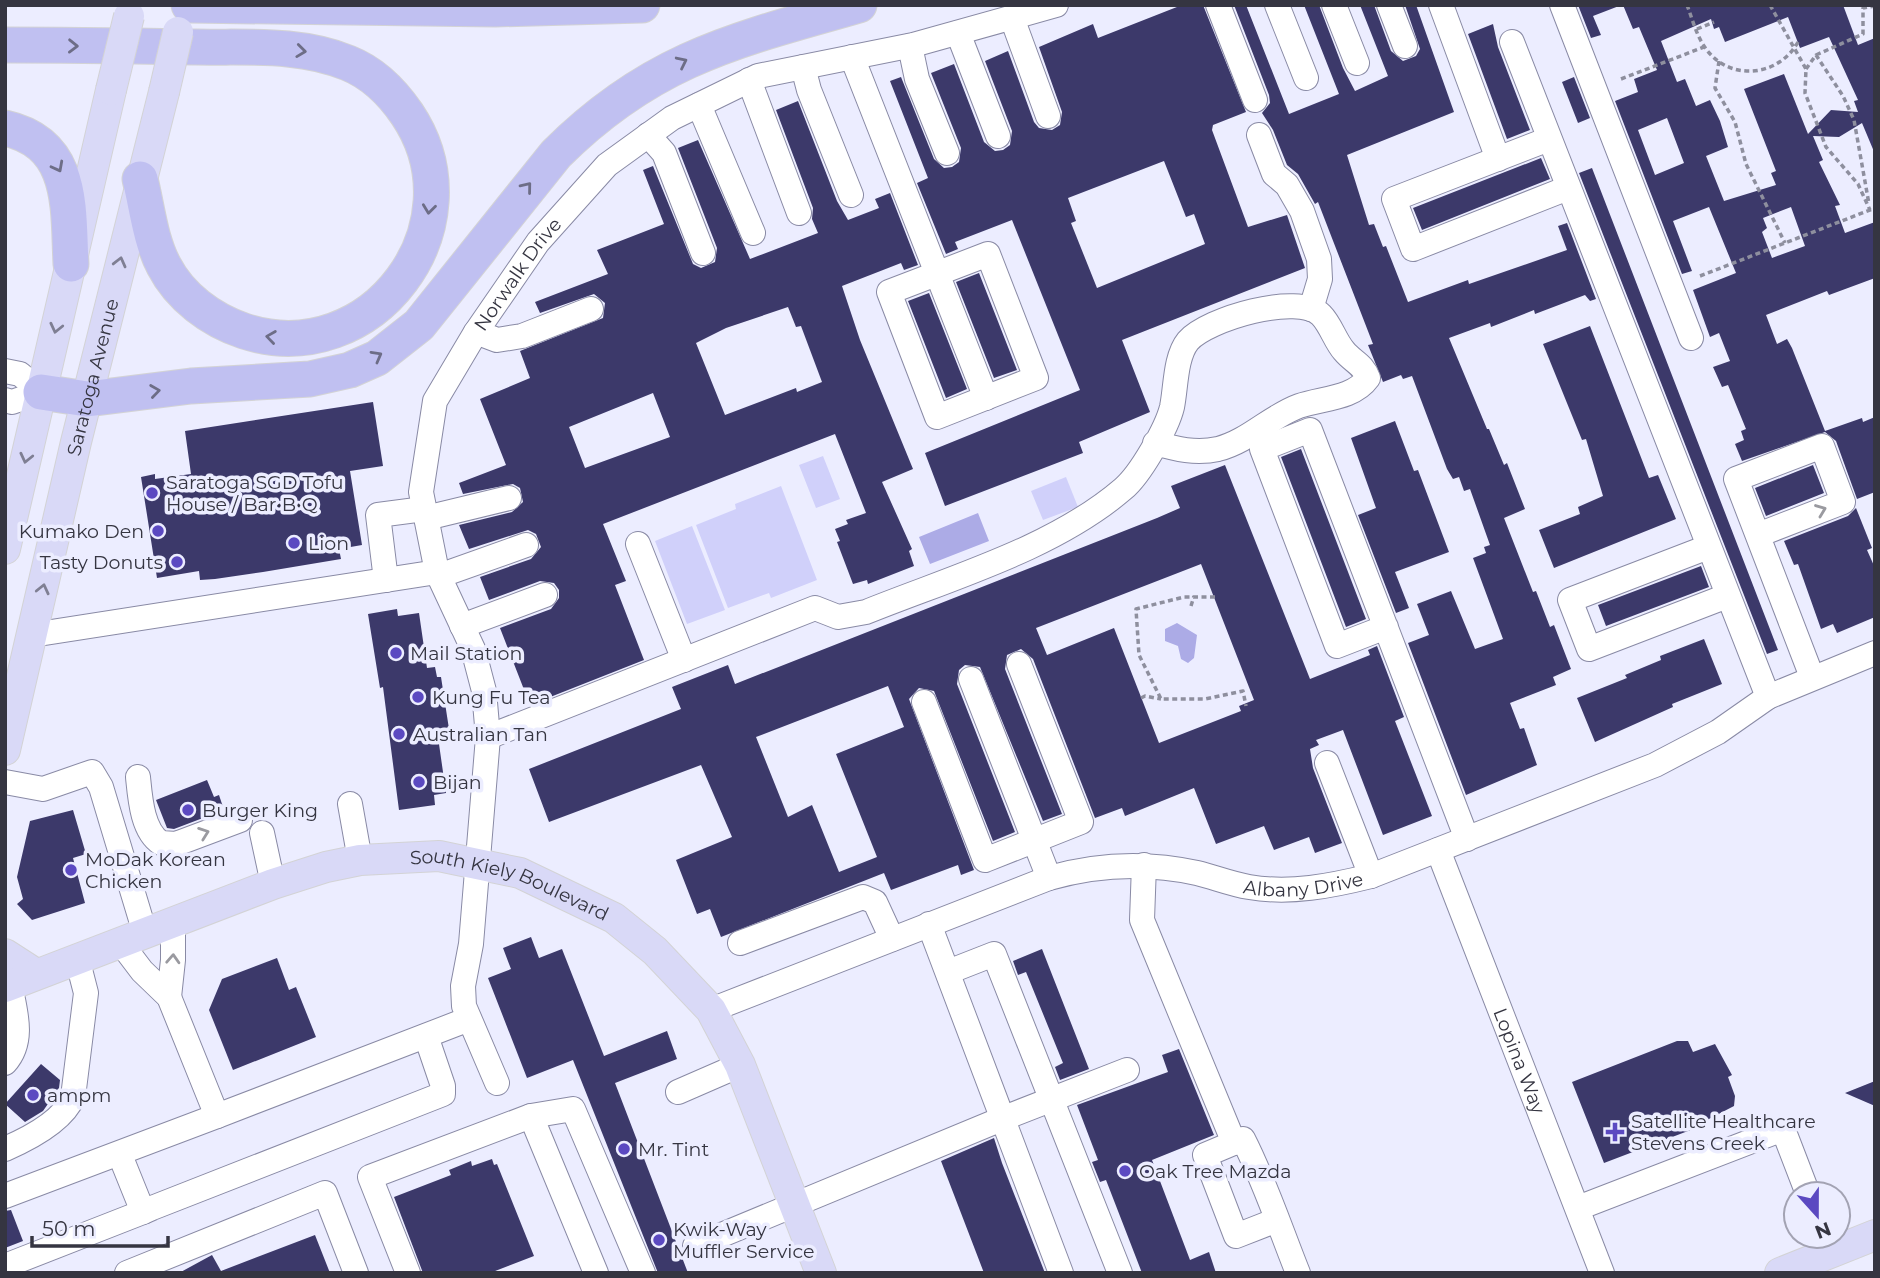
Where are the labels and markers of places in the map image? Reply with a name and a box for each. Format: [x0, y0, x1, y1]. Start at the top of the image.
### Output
place label: Saratoga SGD Tofu House / Bar•B•Q [166, 471, 343, 516]
marker: Saratoga SGD Tofu House / Bar•B•Q [144, 485, 160, 501]
place label: Kumako Den [19, 520, 144, 543]
marker: Kumako Den [150, 523, 166, 539]
place label: Lion [308, 532, 349, 555]
marker: Lion [286, 535, 302, 551]
place label: Tasty Donuts [40, 551, 163, 574]
marker: Tasty Donuts [169, 554, 185, 570]
place label: Mail Station [410, 642, 522, 665]
marker: Mail Station [388, 645, 404, 661]
place label: Kung Fu Tea [432, 686, 550, 709]
marker: Kung Fu Tea [410, 689, 426, 705]
place label: Australian Tan [413, 723, 548, 746]
marker: Australian Tan [391, 726, 407, 742]
place label: Bijan [433, 771, 482, 794]
marker: Bijan [411, 774, 427, 790]
place label: Burger King [202, 799, 318, 822]
marker: Burger King [180, 802, 196, 818]
place label: MoDak Korean Chicken [85, 848, 226, 893]
marker: MoDak Korean Chicken [63, 862, 79, 878]
place label: ampm [47, 1084, 111, 1107]
marker: ampm [25, 1087, 41, 1103]
place label: Satellite Healthcare Stevens Creek [1631, 1110, 1816, 1155]
marker: Satellite Healthcare Stevens Creek [1605, 1122, 1625, 1142]
place label: Mr. Tint [638, 1138, 709, 1161]
marker: Mr. Tint [616, 1141, 632, 1157]
place label: Oak Tree Mazda [1139, 1160, 1291, 1183]
marker: Oak Tree Mazda [1117, 1163, 1133, 1179]
place label: Kwik-Way Muffler Service [673, 1218, 814, 1263]
marker: Kwik-Way Muffler Service [651, 1232, 667, 1248]

